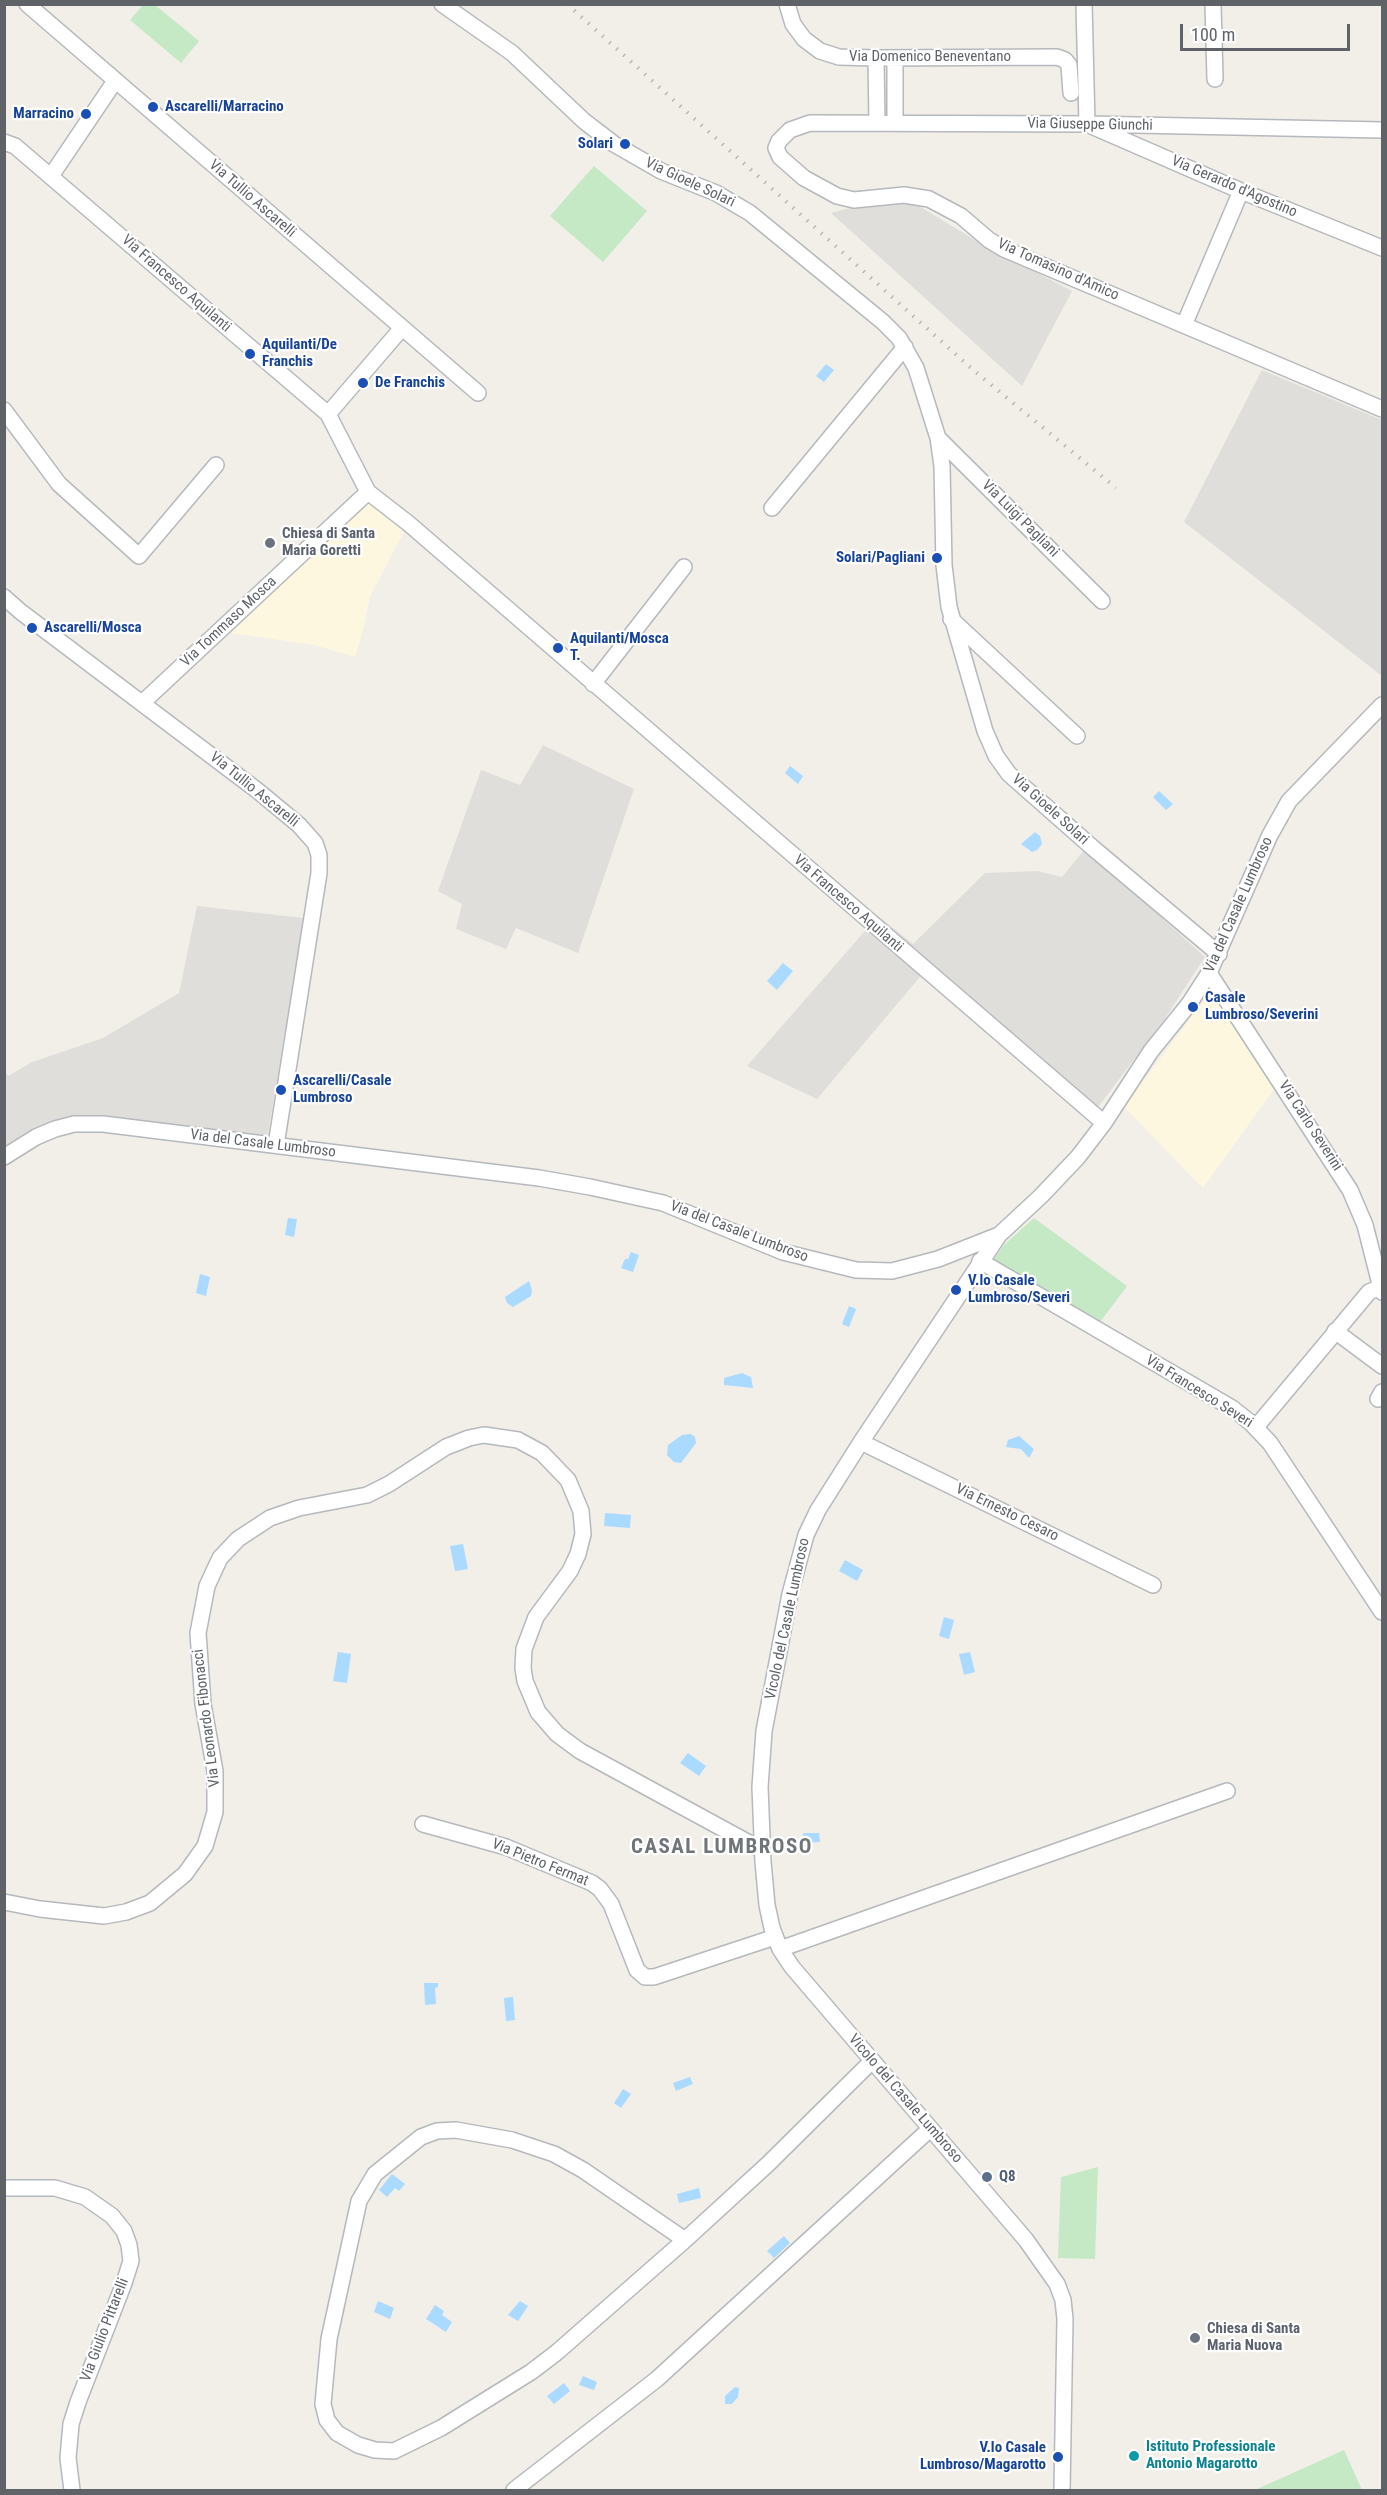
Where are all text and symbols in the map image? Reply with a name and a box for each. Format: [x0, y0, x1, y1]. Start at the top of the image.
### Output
scale bar [1183, 12, 1352, 50]
text: 100 m [1191, 24, 1235, 45]
street label: Via Domenico Beneventano [849, 48, 1011, 66]
place label: Ascarelli/Marracino [165, 98, 284, 116]
marker: Ascarelli/Marracino [146, 100, 160, 114]
place label: Marracino [13, 105, 74, 123]
marker: Marracino [79, 107, 93, 121]
street label: Via Giuseppe Giunchi [1027, 115, 1153, 135]
place label: Solari [578, 135, 613, 153]
marker: Solari [618, 137, 632, 151]
street label: Via Gerardo d'Agostino [1168, 152, 1300, 222]
street label: Via Gioele Solari [642, 154, 738, 212]
street label: Via Tullio Ascarelli [205, 156, 299, 242]
street label: Via Francesco Aquilanti [117, 231, 235, 337]
street label: Via Tomasino d'Amico [994, 235, 1122, 305]
place label: Aquilanti/De Franchis [262, 336, 337, 371]
marker: Aquilanti/De Franchis [243, 347, 257, 361]
place label: De Franchis [375, 374, 445, 392]
marker: De Franchis [356, 376, 370, 390]
street label: Via Luigi Pagliani [978, 477, 1062, 561]
place label: Chiesa di Santa Maria Goretti [282, 525, 375, 560]
marker: Chiesa di Santa Maria Goretti [263, 536, 277, 550]
place label: Solari/Pagliani [836, 549, 925, 567]
marker: Solari/Pagliani [930, 551, 944, 565]
street label: Via Tommaso Mosca [177, 573, 281, 671]
place label: Ascarelli/Mosca [44, 619, 142, 637]
marker: Ascarelli/Mosca [25, 621, 39, 635]
place label: Aquilanti/Mosca T. [570, 630, 669, 665]
marker: Aquilanti/Mosca T. [551, 641, 565, 655]
street label: Via Tullio Ascarelli [206, 749, 302, 831]
street label: Via Gioele Solari [1008, 771, 1092, 849]
street label: Via del Casale Lumbroso [1201, 834, 1277, 976]
street label: Via Francesco Aquilanti [789, 851, 907, 957]
place label: Casale Lumbroso/Severini [1205, 989, 1318, 1024]
marker: Casale Lumbroso/Severini [1186, 1000, 1200, 1014]
place label: Ascarelli/Casale Lumbroso [293, 1072, 392, 1107]
street label: Via Carlo Severini [1274, 1078, 1346, 1174]
marker: Ascarelli/Casale Lumbroso [274, 1083, 288, 1097]
street label: Via del Casale Lumbroso [189, 1126, 337, 1162]
street label: Via del Casale Lumbroso [667, 1197, 811, 1267]
place label: V.lo Casale Lumbroso/Severi [968, 1272, 1070, 1307]
marker: V.lo Casale Lumbroso/Severi [949, 1283, 963, 1297]
street label: Via Francesco Severi [1142, 1352, 1256, 1432]
street label: Via Ernesto Cesaro [953, 1480, 1061, 1546]
street label: Vicolo del Casale Lumbroso [762, 1537, 814, 1701]
street label: Via Leonardo Fibonacci [190, 1648, 224, 1788]
street label: Via Pietro Fermat [489, 1835, 591, 1891]
district label: CASAL LUMBROSO [631, 1835, 813, 1861]
street label: Vicolo del Casale Lumbroso [844, 2031, 966, 2167]
place label: Q8 [999, 2168, 1016, 2186]
marker: Q8 [980, 2170, 994, 2184]
street label: Via Giulio Pittarelli [77, 2276, 133, 2384]
place label: Chiesa di Santa Maria Nuova [1207, 2320, 1300, 2355]
marker: Chiesa di Santa Maria Nuova [1188, 2331, 1202, 2345]
place label: Istituto Professionale Antonio Magarotto [1146, 2438, 1275, 2473]
place label: V.lo Casale Lumbroso/Magarotto [920, 2439, 1046, 2474]
marker: Istituto Professionale Antonio Magarotto [1127, 2449, 1141, 2463]
marker: V.lo Casale Lumbroso/Magarotto [1051, 2450, 1065, 2464]

